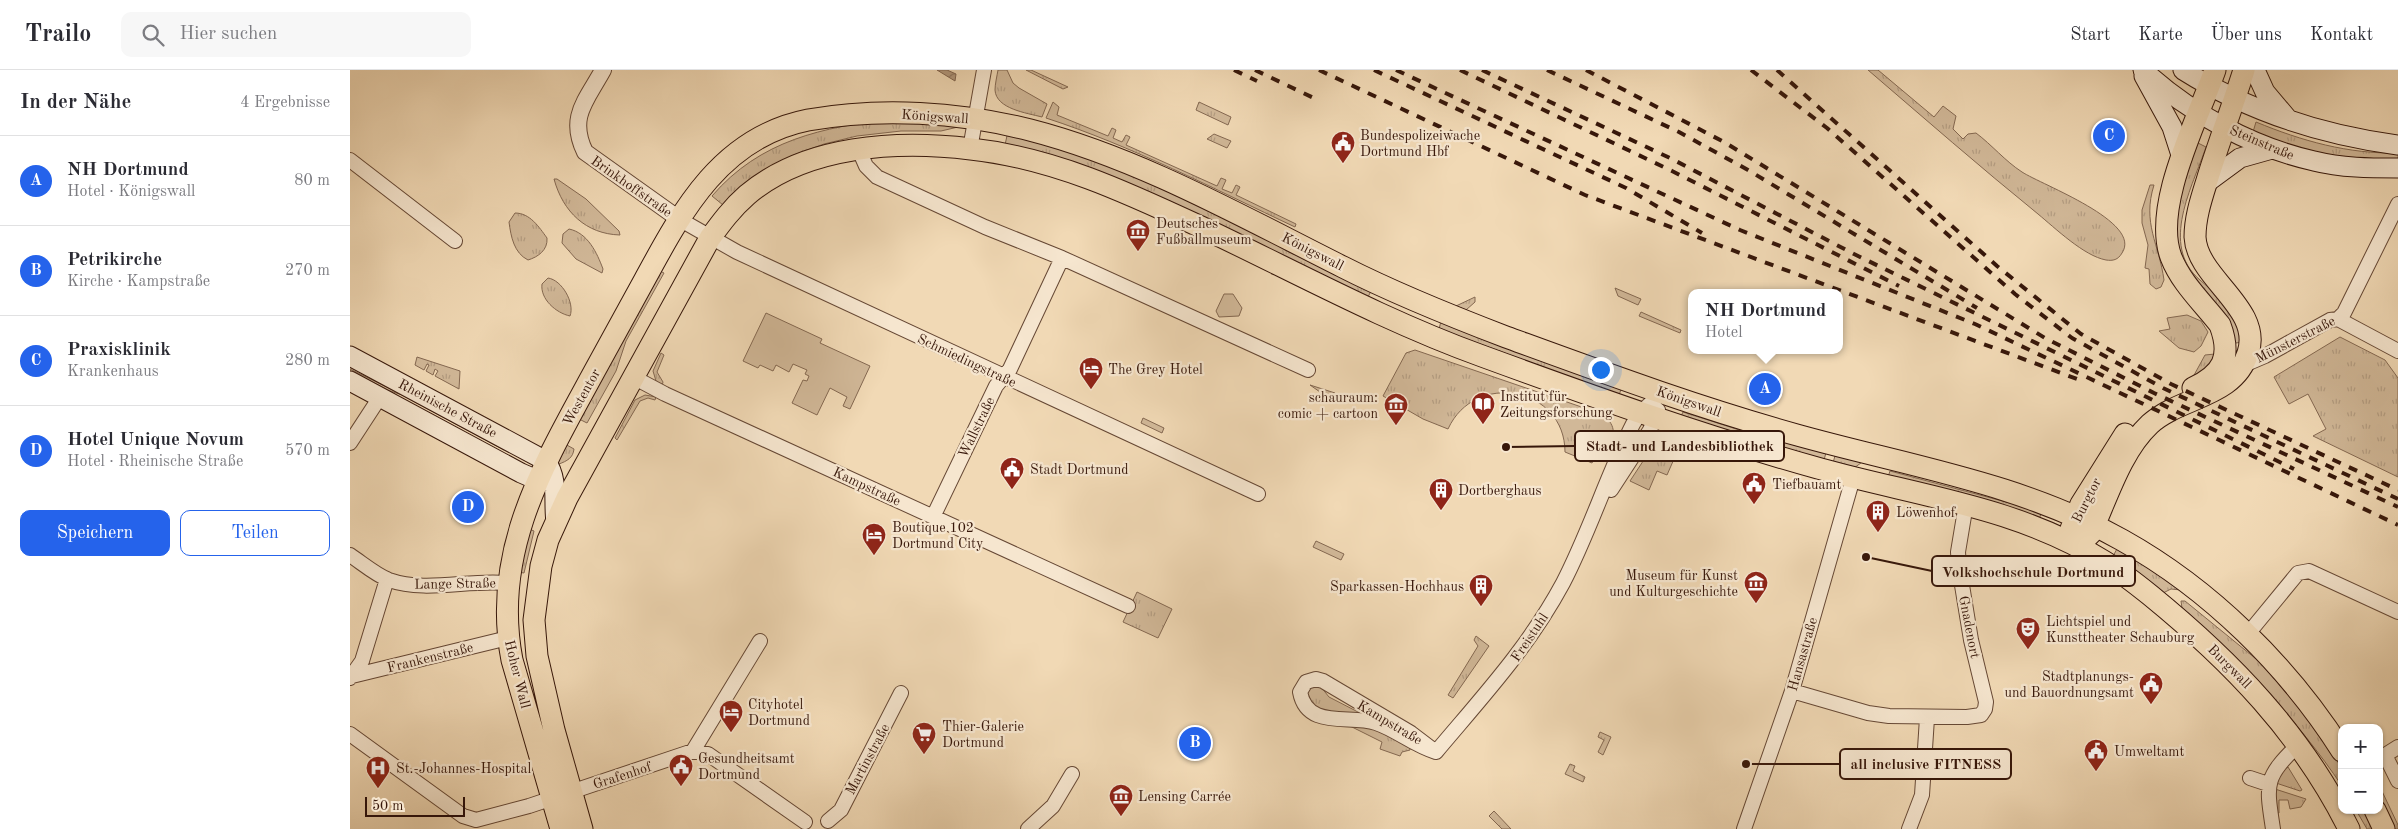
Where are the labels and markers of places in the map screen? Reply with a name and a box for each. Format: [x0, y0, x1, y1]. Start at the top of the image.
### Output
pin: C [2093, 117, 2125, 155]
place label: Bundespolizeiwache Dortmund Hbf [1360, 129, 1480, 159]
public building icon: Bundespolizeiwache Dortmund Hbf [1330, 130, 1356, 164]
place label: Deutsches Fußballmuseum [1156, 217, 1252, 247]
museum icon: Deutsches Fußballmuseum [1125, 218, 1151, 252]
hotel icon: The Grey Hotel [1078, 356, 1104, 390]
place label: The Grey Hotel [1108, 363, 1203, 377]
pin: A [1749, 370, 1781, 408]
place label: Institut für Zeitungsforschung [1500, 390, 1613, 420]
place label: schauraum: comic + cartoon [1278, 391, 1378, 421]
library icon: Institut für Zeitungsforschung [1470, 391, 1496, 425]
museum icon: schauraum: comic + cartoon [1383, 392, 1409, 426]
callout: Stadt- und Landesbibliothek [1575, 431, 1784, 461]
public building icon: Stadt Dortmund [999, 456, 1025, 490]
place label: Stadt Dortmund [1030, 463, 1129, 477]
public building icon: Tiefbauamt [1741, 471, 1767, 505]
building icon: Dortberghaus [1428, 477, 1454, 511]
place label: Tiefbauamt [1772, 478, 1841, 492]
place label: Dortberghaus [1458, 484, 1542, 498]
pin: D [452, 488, 484, 526]
building icon: Löwenhof [1865, 499, 1891, 533]
place label: Löwenhof [1896, 506, 1957, 520]
place label: Boutique 102 Dortmund City [892, 521, 984, 551]
hotel icon: Boutique 102 Dortmund City [861, 522, 887, 556]
callout: Volkshochschule Dortmund [1932, 556, 2135, 586]
place label: Museum für Kunst und Kulturgeschichte [1609, 569, 1738, 599]
museum icon: Museum für Kunst und Kulturgeschichte [1743, 570, 1769, 604]
building icon: Sparkassen-Hochhaus [1468, 573, 1494, 607]
place label: Sparkassen-Hochhaus [1330, 580, 1464, 594]
place label: Lichtspiel und Kunsttheater Schauburg [2046, 615, 2195, 645]
theatre icon: Lichtspiel und Kunsttheater Schauburg [2015, 616, 2041, 650]
place label: Stadtplanungs- und Bauordnungsamt [2005, 670, 2134, 700]
public building icon: Stadtplanungs- und Bauordnungsamt [2138, 671, 2164, 705]
place label: Cityhotel Dortmund [748, 698, 810, 728]
hotel icon: Cityhotel Dortmund [718, 699, 744, 733]
place label: Thier-Galerie Dortmund [942, 720, 1024, 750]
supermarket icon: Thier-Galerie Dortmund [911, 721, 937, 755]
pin: B [1179, 724, 1211, 762]
public building icon: Umweltamt [2083, 738, 2109, 772]
place label: Umweltamt [2114, 745, 2184, 759]
callout: all inclusive FITNESS [1840, 749, 2011, 779]
place label: Gesundheitsamt Dortmund [698, 752, 795, 782]
public building icon: Gesundheitsamt Dortmund [668, 753, 694, 787]
hospital icon: St.-Johannes-Hospital [365, 755, 391, 789]
place label: St.-Johannes-Hospital [396, 762, 531, 776]
museum icon: Lensing Carrée [1108, 783, 1134, 817]
place label: Lensing Carrée [1138, 790, 1231, 804]

